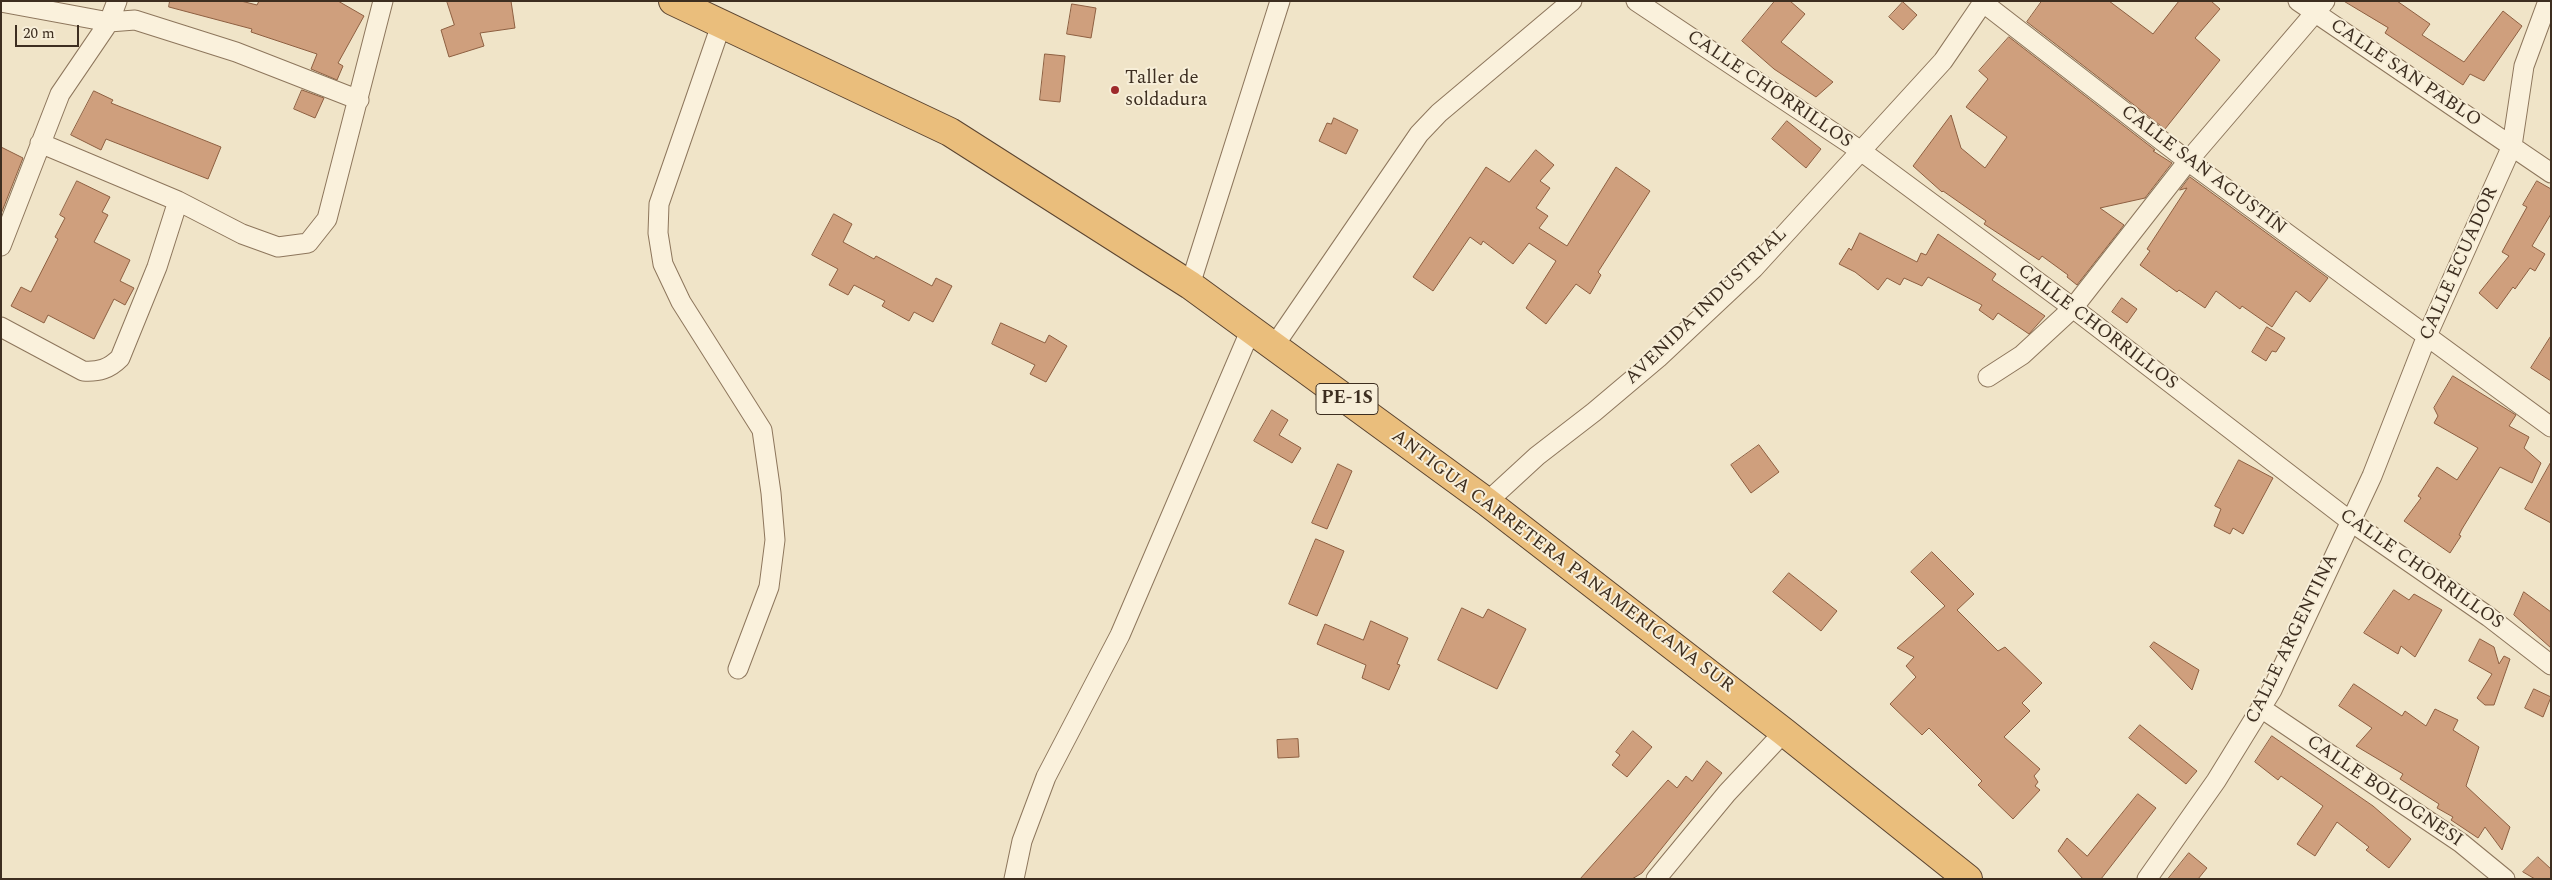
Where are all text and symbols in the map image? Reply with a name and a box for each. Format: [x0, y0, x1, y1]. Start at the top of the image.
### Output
scale bar [18, 15, 81, 47]
street label: CALLE SAN PABLO [2325, 15, 2485, 133]
text: 20 m [23, 22, 55, 45]
street label: CALLE CHORRILLOS [1682, 26, 1856, 154]
place label: Taller de soldadura [1125, 68, 1207, 112]
marker: Taller de soldadura [1109, 84, 1121, 96]
street label: CALLE SAN AGUSTÍN [2116, 101, 2290, 241]
street label: CALLE ECUADOR [2416, 184, 2504, 344]
street label: AVENIDA INDUSTRIAL [1621, 224, 1793, 390]
street label: CALLE CHORRILLOS [2012, 260, 2182, 396]
road number: PE-1S [1316, 384, 1378, 414]
street label: ANTIGUA CARRETERA PANAMERICANA SUR [1386, 426, 1738, 698]
street label: CALLE CHORRILLOS [2335, 505, 2507, 635]
street label: CALLE ARGENTINA [2242, 550, 2344, 728]
street label: CALLE BOLOGNESI [2302, 731, 2466, 853]

